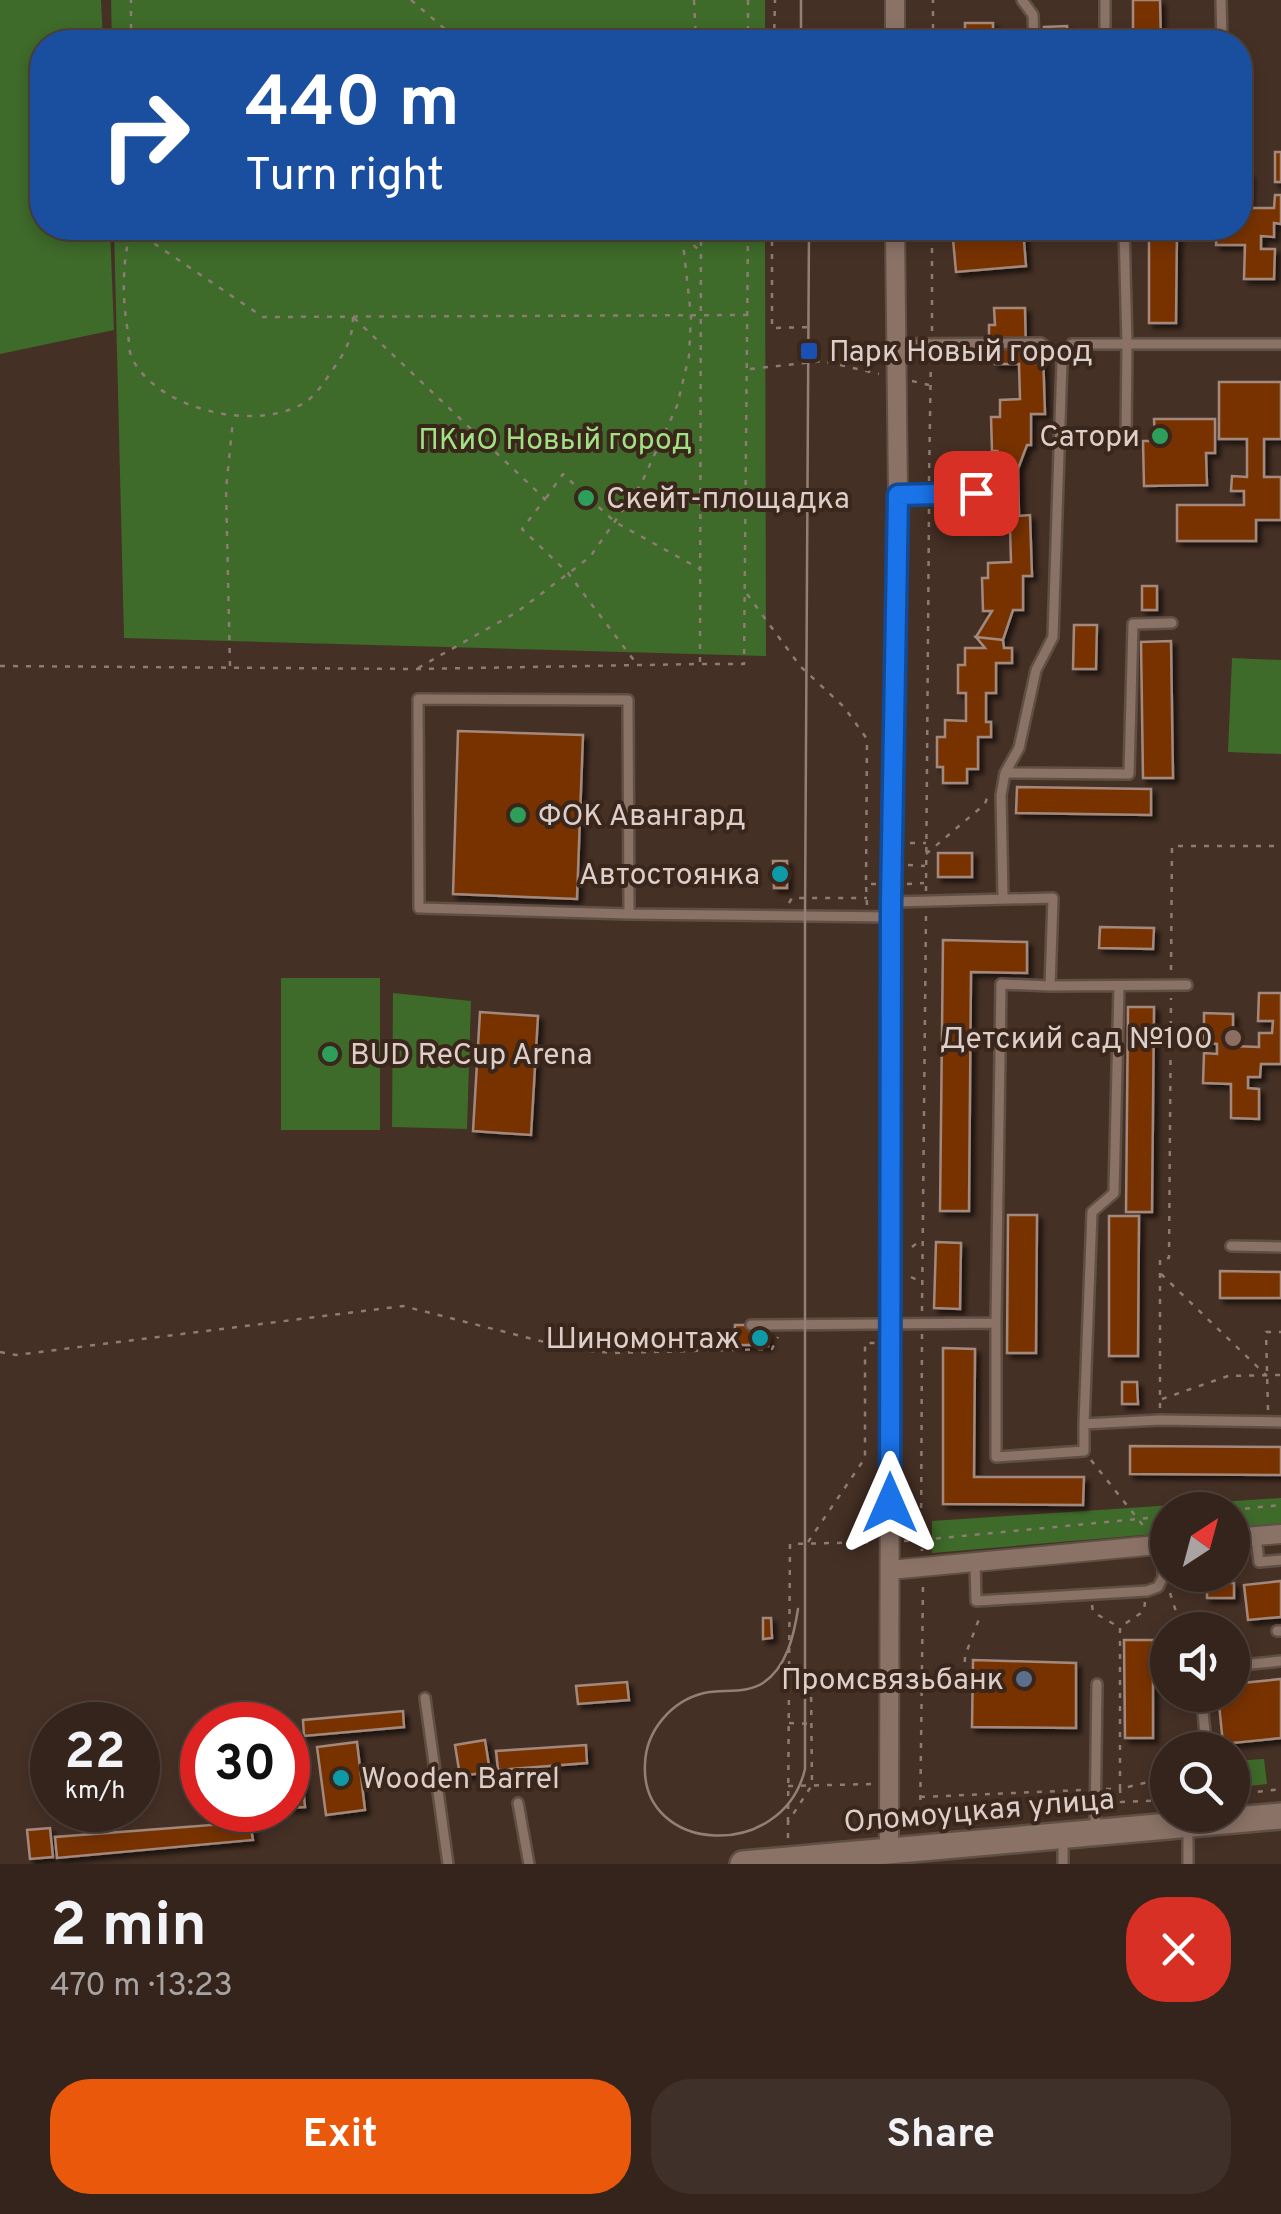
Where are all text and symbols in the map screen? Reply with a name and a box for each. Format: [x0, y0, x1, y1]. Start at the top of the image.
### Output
text: 440 m [245, 62, 460, 151]
icon: right [80, 70, 210, 200]
text: Turn right [245, 149, 444, 206]
place label: Парк Новый город [829, 335, 1093, 372]
marker: Парк Новый город [798, 340, 820, 362]
place label: Сатори [1039, 420, 1140, 457]
park label: ПКиО Новый город [418, 423, 692, 460]
marker: Сатори [1149, 425, 1171, 447]
pin [934, 451, 1019, 536]
icon: arrive [949, 466, 1004, 521]
place label: Скейт-площадка [606, 482, 850, 519]
marker: Скейт-площадка [575, 487, 597, 509]
place label: ФОК Авангард [538, 799, 746, 836]
marker: ФОК Авангард [507, 804, 529, 826]
place label: Автостоянка [579, 858, 760, 895]
marker: Автостоянка [769, 863, 791, 885]
place label: Детский сад №100 [940, 1022, 1213, 1059]
marker: Детский сад №100 [1222, 1027, 1244, 1049]
place label: BUD ReCup Arena [350, 1038, 593, 1075]
marker: BUD ReCup Arena [319, 1043, 341, 1065]
place label: Шиномонтаж [545, 1322, 740, 1359]
marker: Шиномонтаж [749, 1327, 771, 1349]
position arrow [838, 1451, 942, 1555]
north arrow [1150, 1492, 1250, 1592]
map controls [1150, 1492, 1250, 1832]
button: sound [1150, 1612, 1250, 1712]
place label: Промсвязьбанк [781, 1663, 1004, 1700]
marker: Промсвязьбанк [1013, 1668, 1035, 1690]
speed limit sign: 30 [180, 1702, 310, 1832]
text: 22 [64, 1723, 126, 1786]
button: search [1150, 1732, 1250, 1832]
place label: Wooden Barrel [361, 1762, 560, 1799]
marker: Wooden Barrel [330, 1767, 352, 1789]
text: km/h [65, 1776, 125, 1808]
street label: Оломоуцкая улица [842, 1782, 1116, 1843]
text: 2 min [50, 1891, 207, 1967]
button: close [1126, 1897, 1231, 2002]
text: 470 m · 13:23 [50, 1967, 233, 2007]
button: Exit [50, 2079, 631, 2194]
button: Share [651, 2079, 1231, 2194]

